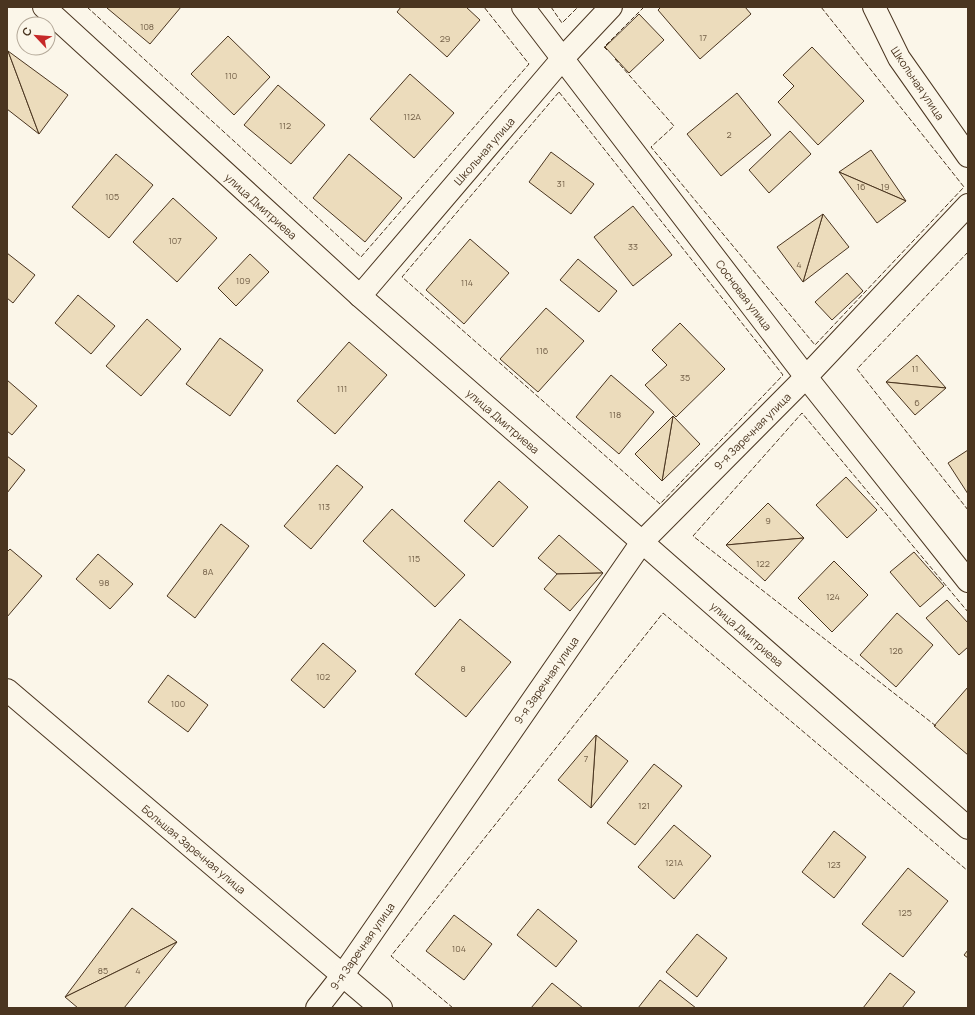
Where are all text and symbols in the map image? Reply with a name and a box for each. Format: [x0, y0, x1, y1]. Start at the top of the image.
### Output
north arrow [16, 16, 56, 56]
house number: 108 [140, 20, 154, 33]
text: С [18, 24, 35, 38]
house number: 17 [699, 31, 707, 44]
house number: 29 [440, 32, 450, 45]
street label: Школьная улица [888, 43, 948, 123]
house number: 110 [225, 69, 237, 82]
house number: 112А [403, 110, 421, 123]
street label: Школьная улица [450, 114, 518, 188]
house number: 112 [279, 119, 291, 132]
house number: 2 [726, 128, 732, 141]
street label: улица Дмитриева [222, 170, 300, 242]
house number: 31 [557, 177, 565, 190]
house number: 16 [856, 180, 866, 193]
house number: 19 [880, 180, 890, 193]
house number: 105 [105, 190, 119, 203]
house number: 107 [168, 234, 182, 247]
house number: 33 [628, 240, 638, 253]
street label: Сосновая улица [712, 257, 776, 333]
house number: 4 [796, 258, 802, 271]
house number: 109 [236, 274, 250, 287]
house number: 114 [461, 276, 473, 289]
house number: 116 [536, 344, 549, 357]
house number: 11 [911, 362, 919, 375]
house number: 35 [680, 371, 690, 384]
house number: 111 [337, 382, 347, 395]
street label: улица Дмитриева [463, 385, 543, 457]
street label: 9-я Заречная улица [710, 389, 794, 473]
house number: 6 [914, 396, 920, 409]
house number: 118 [609, 408, 621, 421]
house number: 113 [318, 500, 330, 513]
house number: 9 [765, 514, 771, 527]
house number: 115 [408, 552, 420, 565]
house number: 122 [756, 557, 770, 570]
house number: 8А [203, 565, 214, 578]
house number: 98 [99, 576, 109, 589]
house number: 124 [826, 590, 840, 603]
street label: улица Дмитриева [707, 598, 787, 670]
street label: 9-я Заречная улица [510, 633, 582, 727]
house number: 126 [889, 644, 904, 657]
house number: 8 [460, 662, 466, 675]
house number: 102 [316, 670, 330, 683]
house number: 100 [171, 697, 185, 710]
house number: 7 [584, 752, 589, 765]
house number: 121 [638, 799, 650, 812]
street label: Большая Заречная улица [139, 801, 249, 897]
house number: 121А [665, 856, 683, 869]
house number: 123 [827, 858, 841, 871]
street label: 9-я Заречная улица [326, 899, 398, 993]
house number: 125 [898, 906, 912, 919]
house number: 104 [452, 942, 466, 955]
house number: 85 [98, 964, 108, 977]
house number: 4 [135, 964, 141, 977]

